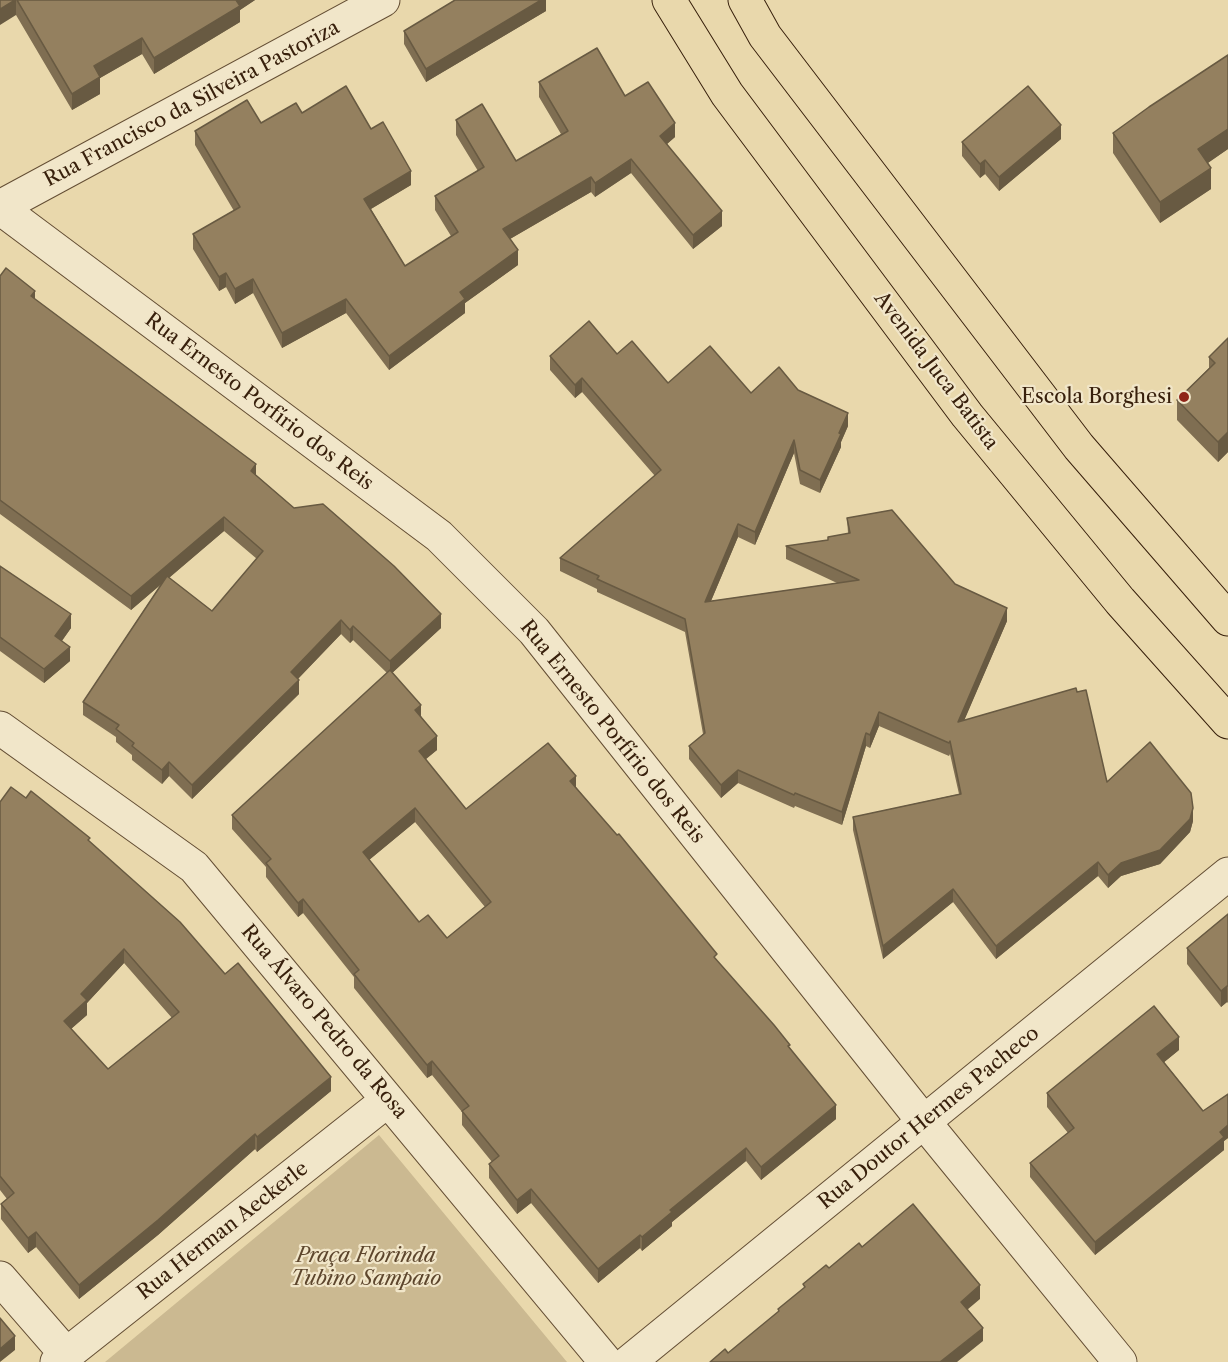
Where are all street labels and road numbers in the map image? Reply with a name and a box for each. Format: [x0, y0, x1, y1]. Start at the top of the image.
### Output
street label: Rua Francisco da Silveira Pastoriza [40, 16, 344, 192]
street label: Avenida Juca Batista [869, 287, 1003, 455]
street label: Rua Ernesto Porfírio dos Reis [140, 308, 378, 496]
street label: Rua Ernesto Porfírio dos Reis [515, 616, 709, 848]
street label: Rua Álvaro Pedro da Rosa [236, 920, 412, 1124]
street label: Rua Doutor Hermes Pacheco [814, 1021, 1044, 1215]
street label: Rua Herman Aeckerle [133, 1157, 313, 1305]

